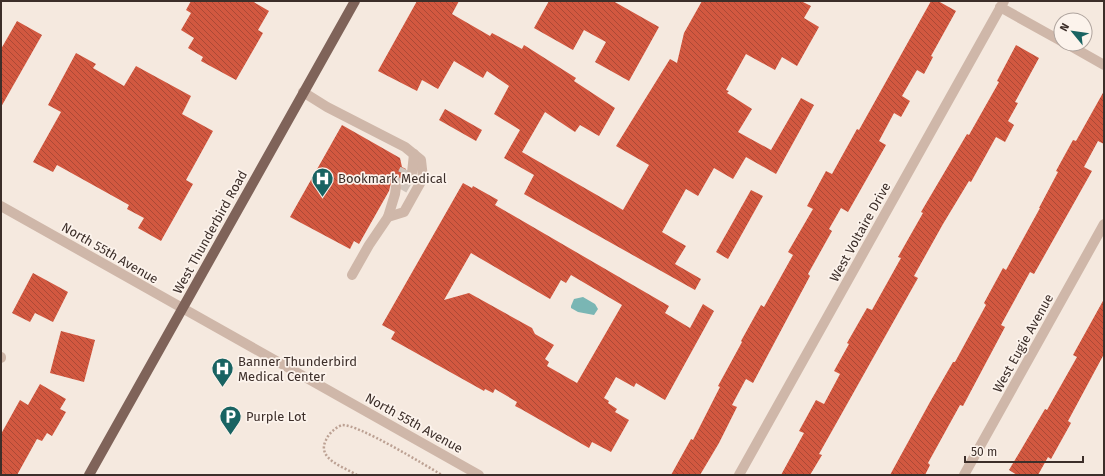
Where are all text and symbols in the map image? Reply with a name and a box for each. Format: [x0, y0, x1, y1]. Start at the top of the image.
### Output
north arrow [1053, 12, 1093, 52]
text: N [1057, 21, 1072, 34]
hospital icon: Bookmark Medical [309, 165, 335, 198]
street label: West Thunderbird Road [170, 168, 250, 296]
place label: Bookmark Medical [338, 171, 447, 186]
street label: West Voltaire Drive [826, 180, 894, 284]
street label: North 55th Avenue [59, 219, 161, 287]
street label: West Eugie Avenue [990, 291, 1056, 395]
place label: Banner Thunderbird Medical Center [238, 354, 357, 384]
hospital icon: Banner Thunderbird Medical Center [210, 355, 236, 388]
street label: North 55th Avenue [363, 390, 465, 456]
parking icon: Purple Lot [218, 403, 244, 436]
place label: Purple Lot [246, 409, 307, 424]
scale bar [965, 438, 1083, 464]
text: 50 m [971, 445, 997, 459]

